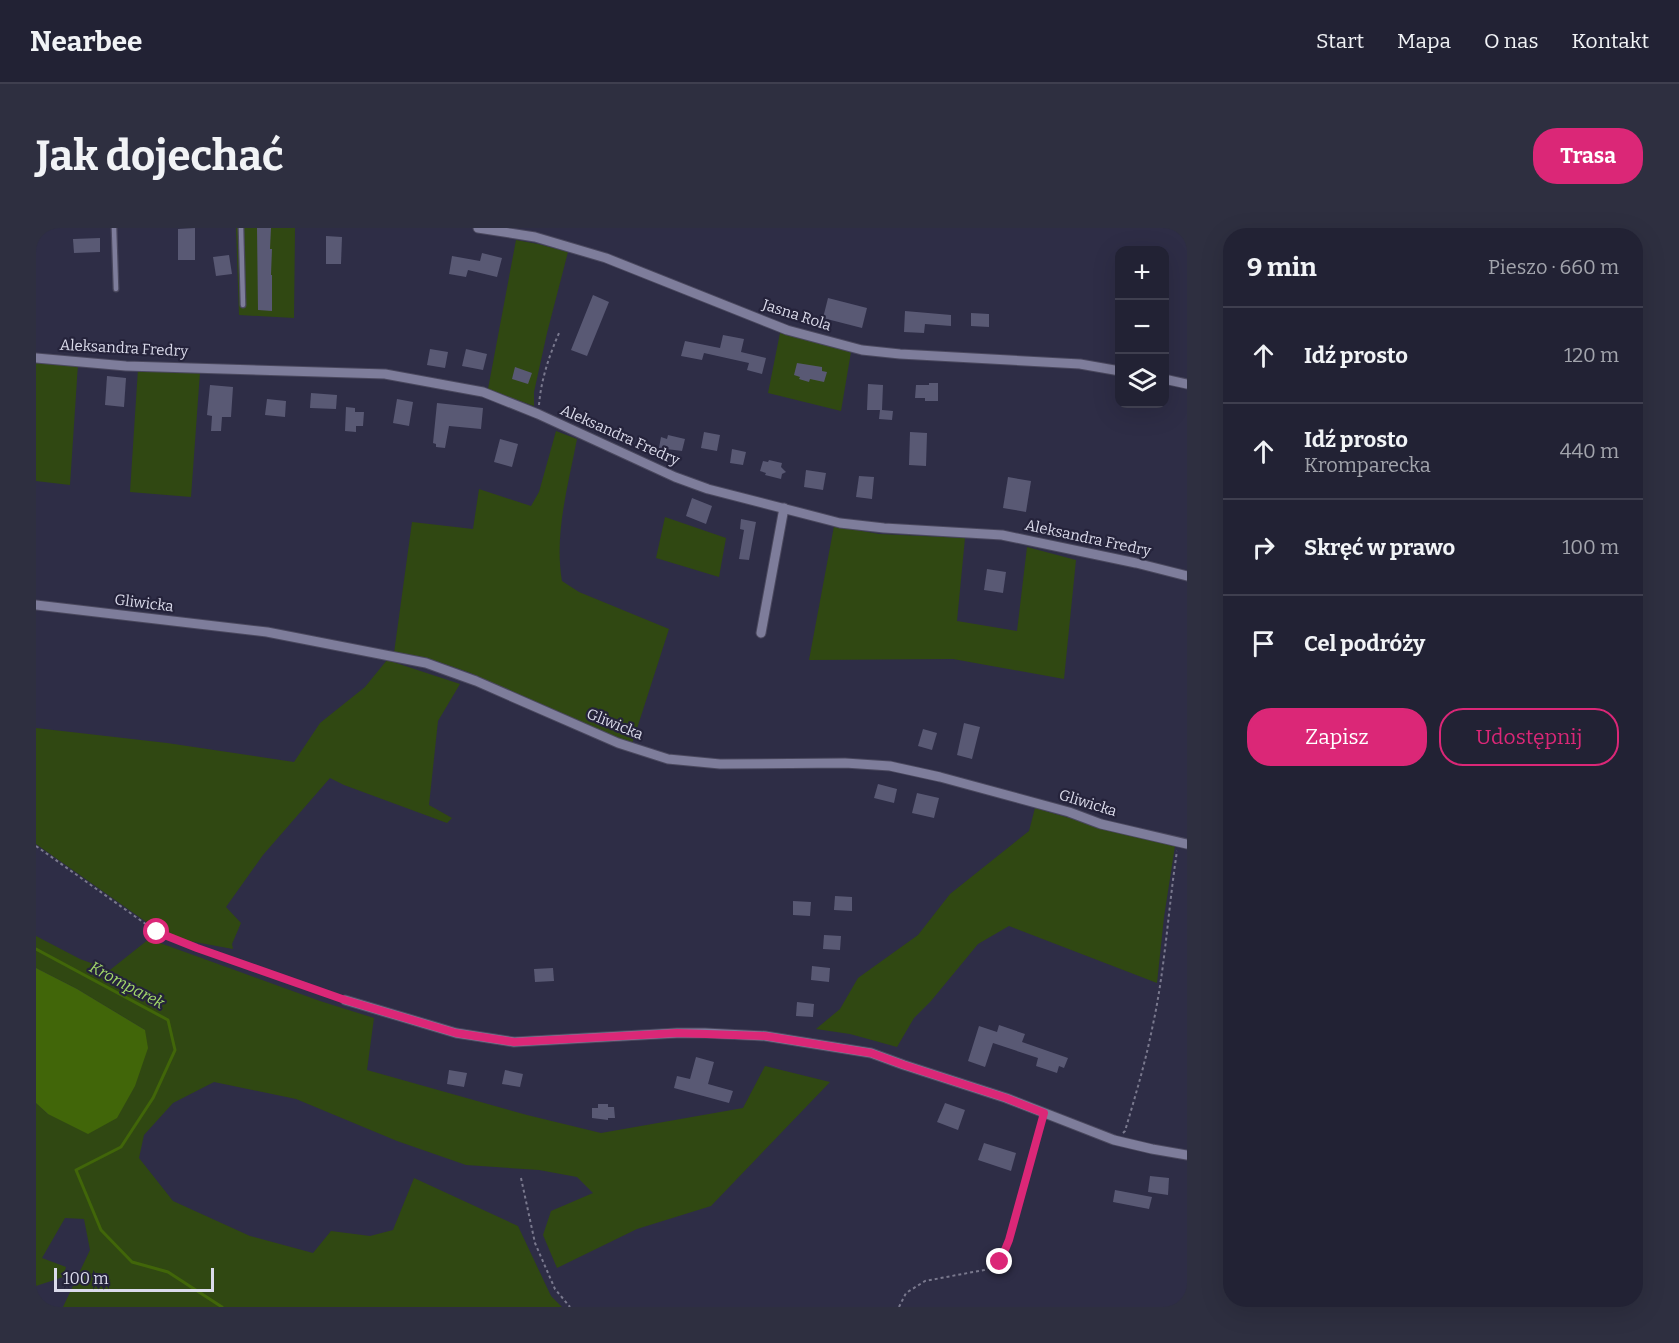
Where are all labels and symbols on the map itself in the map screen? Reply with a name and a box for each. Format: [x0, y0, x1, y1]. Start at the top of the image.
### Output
street label: Jasna Rola [759, 295, 834, 335]
street label: Aleksandra Fredry [59, 336, 189, 360]
street label: Aleksandra Fredry [558, 401, 682, 469]
street label: Aleksandra Fredry [1023, 516, 1153, 560]
street label: Gliwicka [113, 590, 175, 616]
street label: Gliwicka [584, 705, 646, 743]
street label: Gliwicka [1057, 786, 1119, 820]
route start [143, 918, 169, 944]
water label: Kromparek [86, 957, 168, 1013]
route end [986, 1248, 1012, 1274]
scale bar [54, 1265, 214, 1292]

